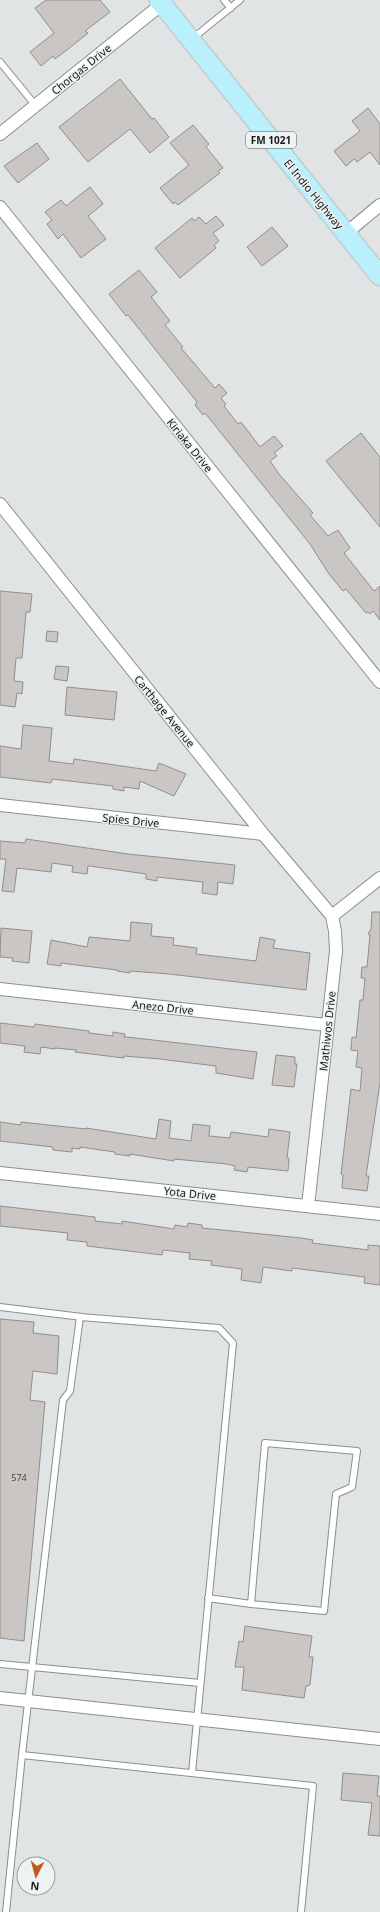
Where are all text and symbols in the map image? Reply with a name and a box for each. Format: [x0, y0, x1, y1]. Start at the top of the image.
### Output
street label: Chorgas Drive [48, 40, 114, 98]
road number: FM 1021 [246, 132, 296, 148]
street label: El Indio Highway [281, 156, 347, 233]
street label: Kiriaka Drive [164, 415, 216, 475]
street label: Carthage Avenue [131, 672, 199, 750]
street label: Spies Drive [102, 810, 160, 830]
street label: Mathiwos Drive [315, 990, 339, 1072]
street label: Anezo Drive [131, 996, 195, 1018]
street label: Yota Drive [163, 1183, 217, 1203]
house number: 574 [11, 1471, 27, 1484]
north arrow [16, 1856, 56, 1896]
text: N [30, 1879, 40, 1894]

